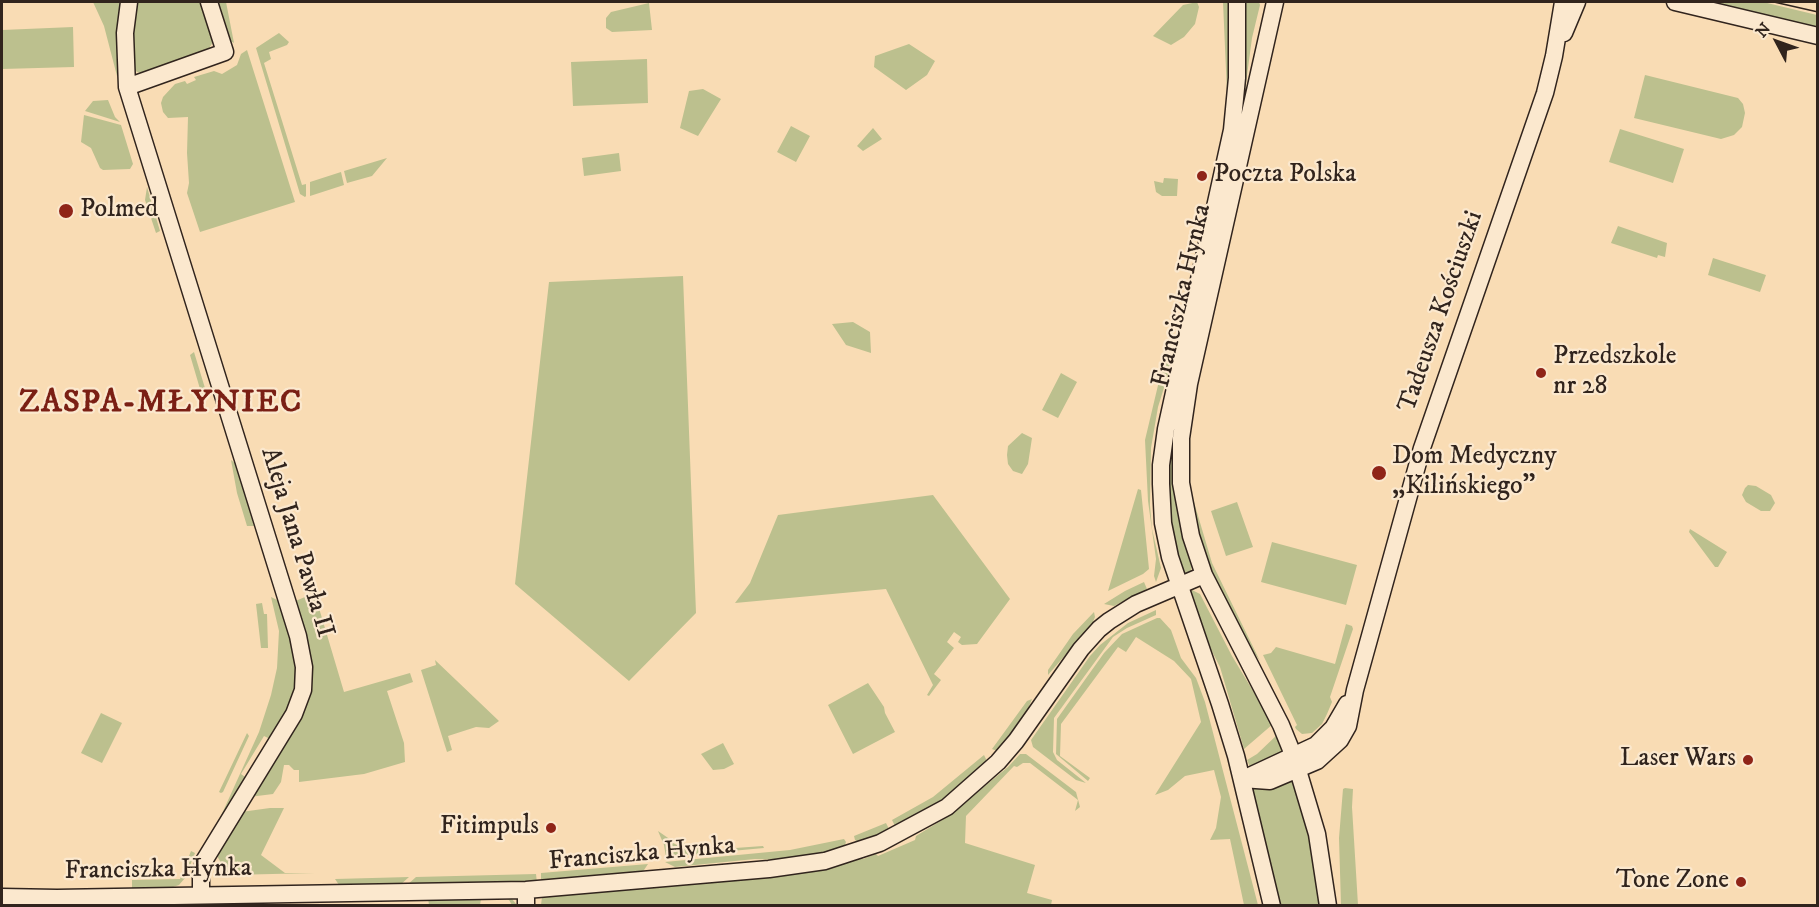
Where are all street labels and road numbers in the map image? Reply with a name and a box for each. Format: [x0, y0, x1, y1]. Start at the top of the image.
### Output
street label: Franciszka Hynka [1147, 201, 1219, 391]
street label: Tadeusza Kościuszki [1393, 207, 1491, 417]
street label: Aleja Jana Pawła II [252, 444, 340, 642]
street label: Franciszka Hynka [547, 831, 737, 879]
street label: Franciszka Hynka [64, 854, 252, 888]

